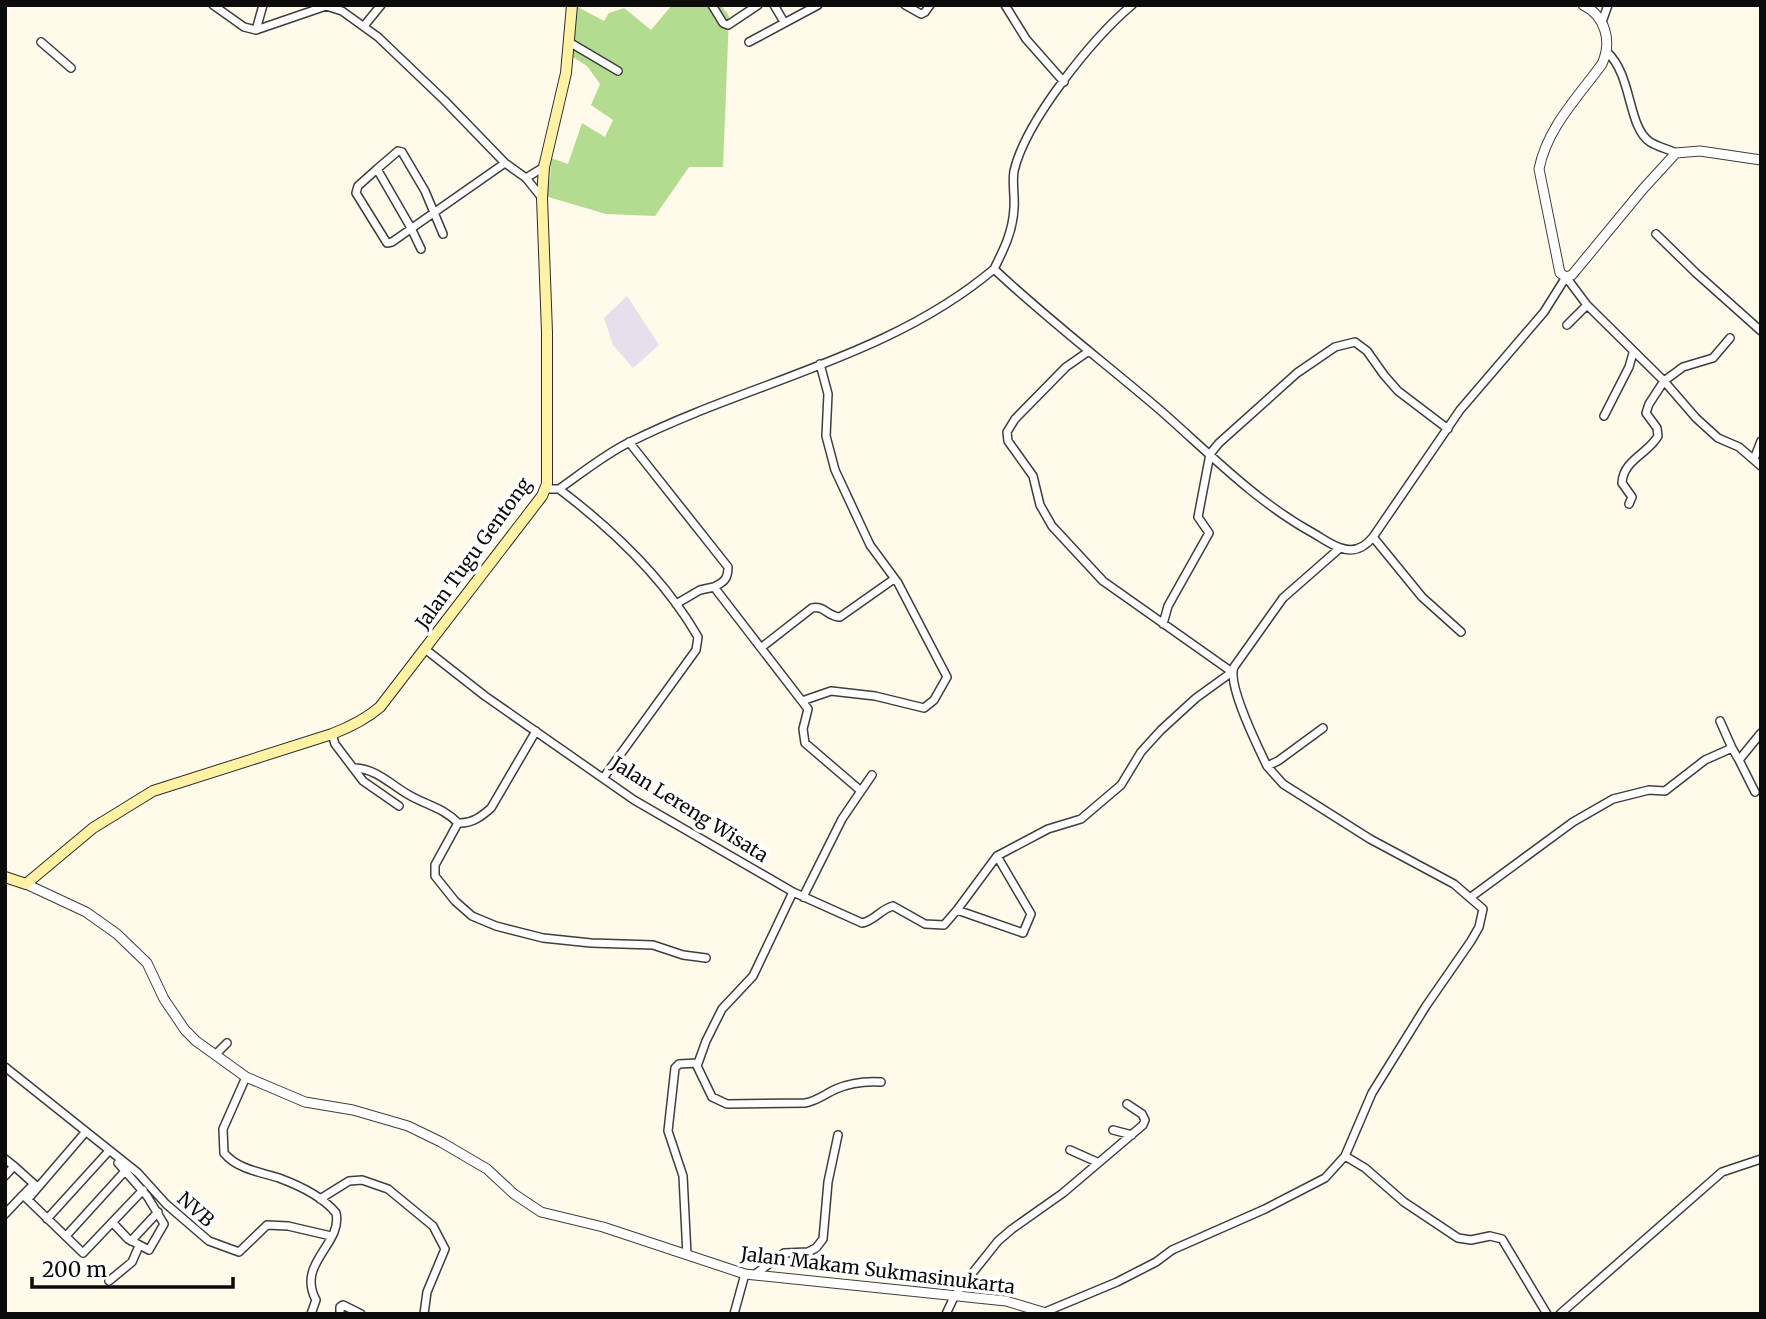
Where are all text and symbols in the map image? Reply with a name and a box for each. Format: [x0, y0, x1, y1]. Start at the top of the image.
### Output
street label: Jalan Tugu Gentong [409, 472, 536, 634]
street label: Jalan Lereng Wisata [606, 750, 773, 867]
street label: NVB [173, 1186, 220, 1232]
street label: Jalan Makam Sukmasinukarta [738, 1241, 1017, 1299]
scale bar [32, 1246, 233, 1290]
text: 200 m [42, 1256, 107, 1283]

